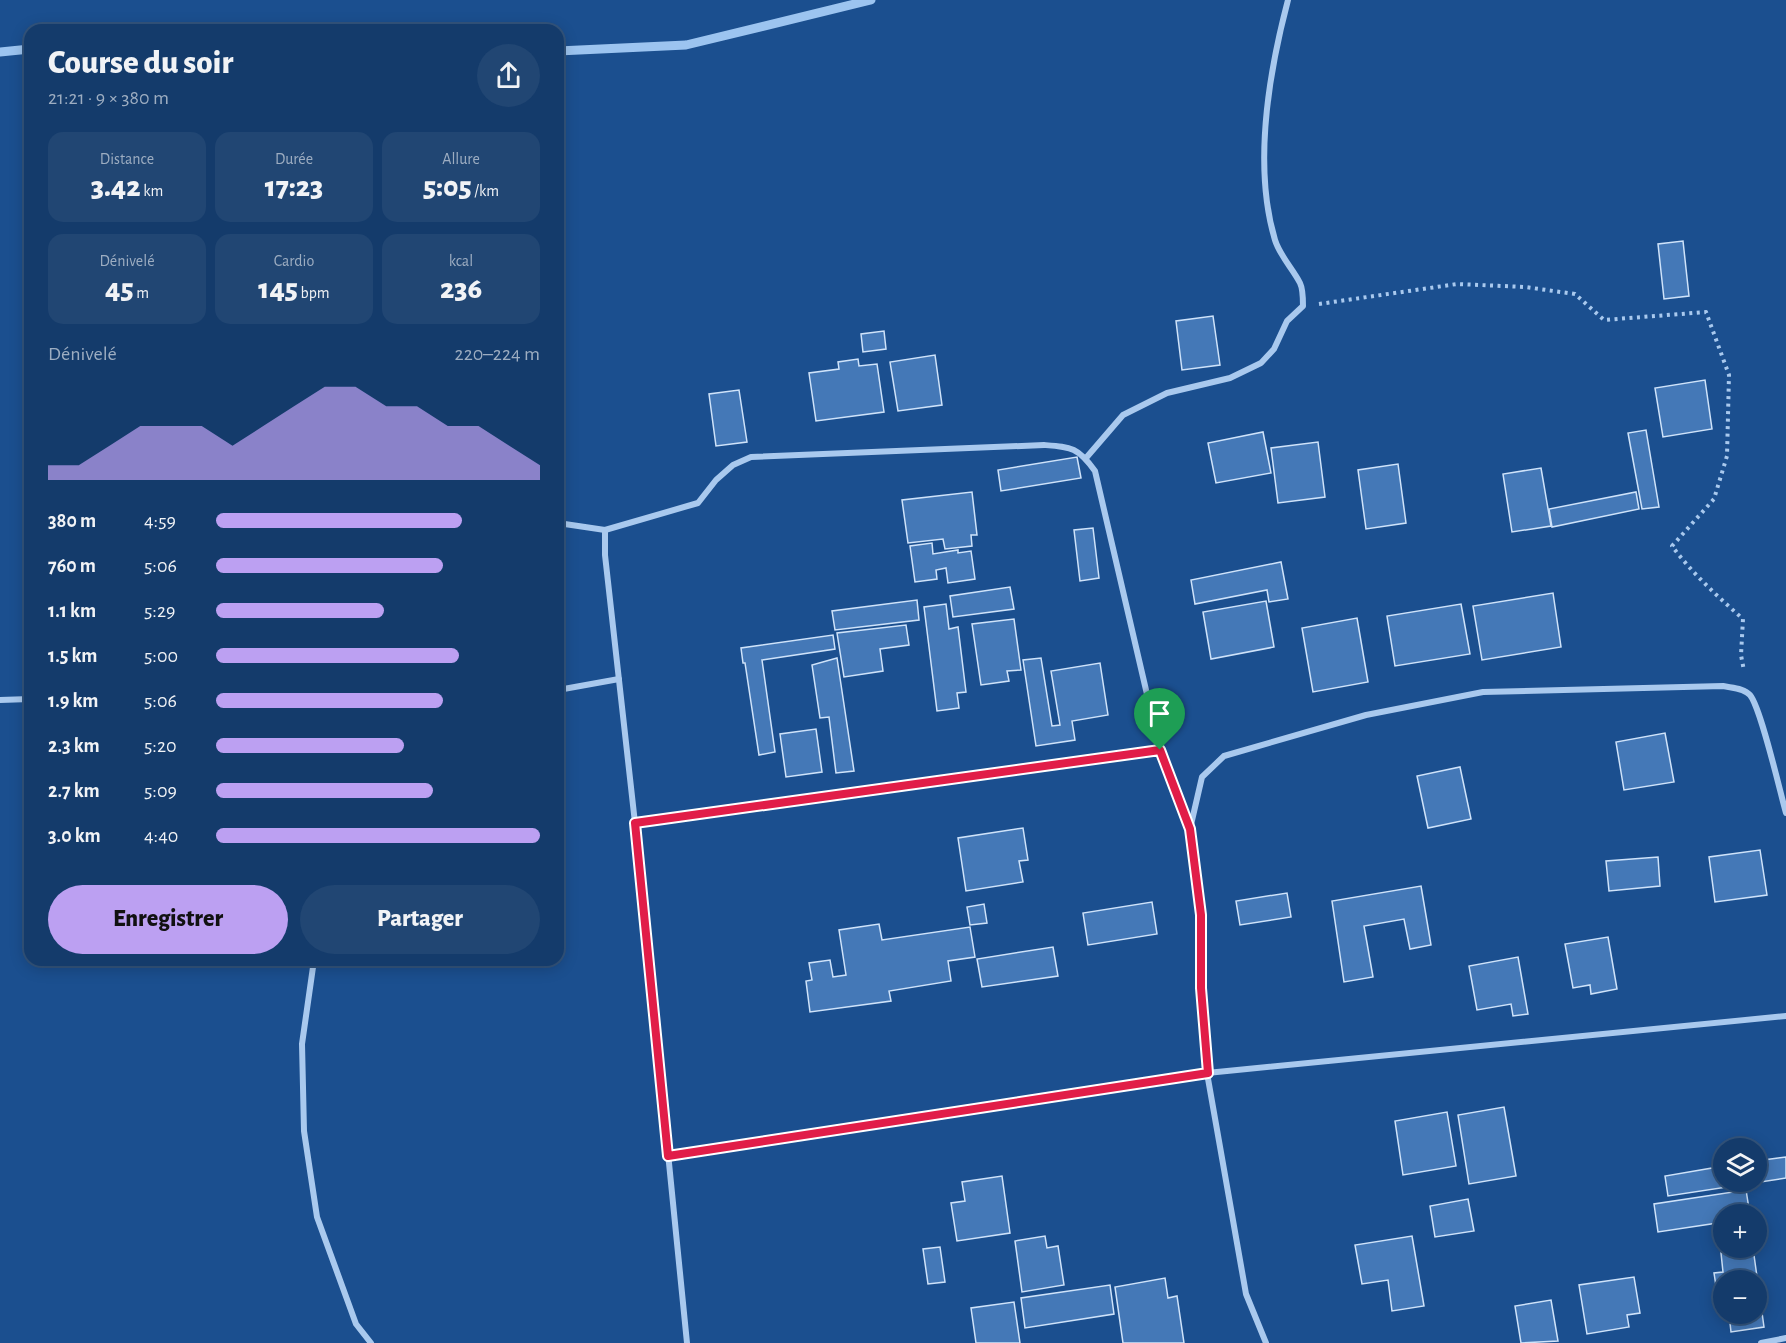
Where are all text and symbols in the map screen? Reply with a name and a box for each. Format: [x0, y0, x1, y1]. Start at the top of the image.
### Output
button: share [477, 44, 540, 107]
text: Course du soir [48, 47, 233, 80]
text: 21:21 · 9 × 380 m [48, 88, 169, 108]
text: Distance [100, 151, 154, 167]
text: Durée [275, 151, 313, 167]
text: Allure [442, 151, 480, 167]
text: 3.42 [91, 172, 141, 202]
text: 17:23 [265, 172, 323, 202]
text: 5:05 [423, 172, 472, 202]
text: km [141, 183, 163, 199]
text: /km [472, 183, 499, 199]
text: Dénivelé [99, 253, 155, 269]
text: Cardio [274, 253, 314, 269]
text: kcal [449, 253, 473, 269]
text: 45 [105, 274, 134, 304]
text: 145 [258, 274, 298, 304]
text: 236 [440, 274, 482, 304]
text: m [134, 285, 149, 301]
text: bpm [298, 285, 330, 301]
text: Dénivelé [48, 344, 117, 364]
text: 220–224 m [455, 344, 540, 364]
text: 380 m [48, 511, 96, 531]
text: 4:59 [144, 511, 176, 531]
text: 760 m [48, 556, 96, 576]
text: 5:06 [144, 556, 177, 576]
text: 1.1 km [48, 601, 96, 621]
text: 5:29 [144, 601, 175, 621]
text: 1.5 km [48, 646, 97, 666]
text: 5:00 [144, 646, 178, 666]
pin [1134, 688, 1185, 750]
text: 1.9 km [48, 691, 99, 711]
text: 5:06 [144, 691, 177, 711]
icon: arrive [1143, 697, 1176, 730]
text: 2.3 km [48, 736, 100, 756]
text: 5:20 [144, 736, 177, 756]
text: 2.7 km [48, 781, 100, 801]
text: 5:09 [144, 781, 177, 801]
text: 3.0 km [48, 826, 101, 846]
text: 4:40 [144, 826, 178, 846]
button: Enregistrer [48, 885, 288, 954]
button: Partager [300, 885, 540, 954]
map controls [1713, 1138, 1767, 1324]
button: layers [1713, 1138, 1767, 1192]
button: + [1713, 1204, 1767, 1258]
button: − [1713, 1270, 1767, 1324]

